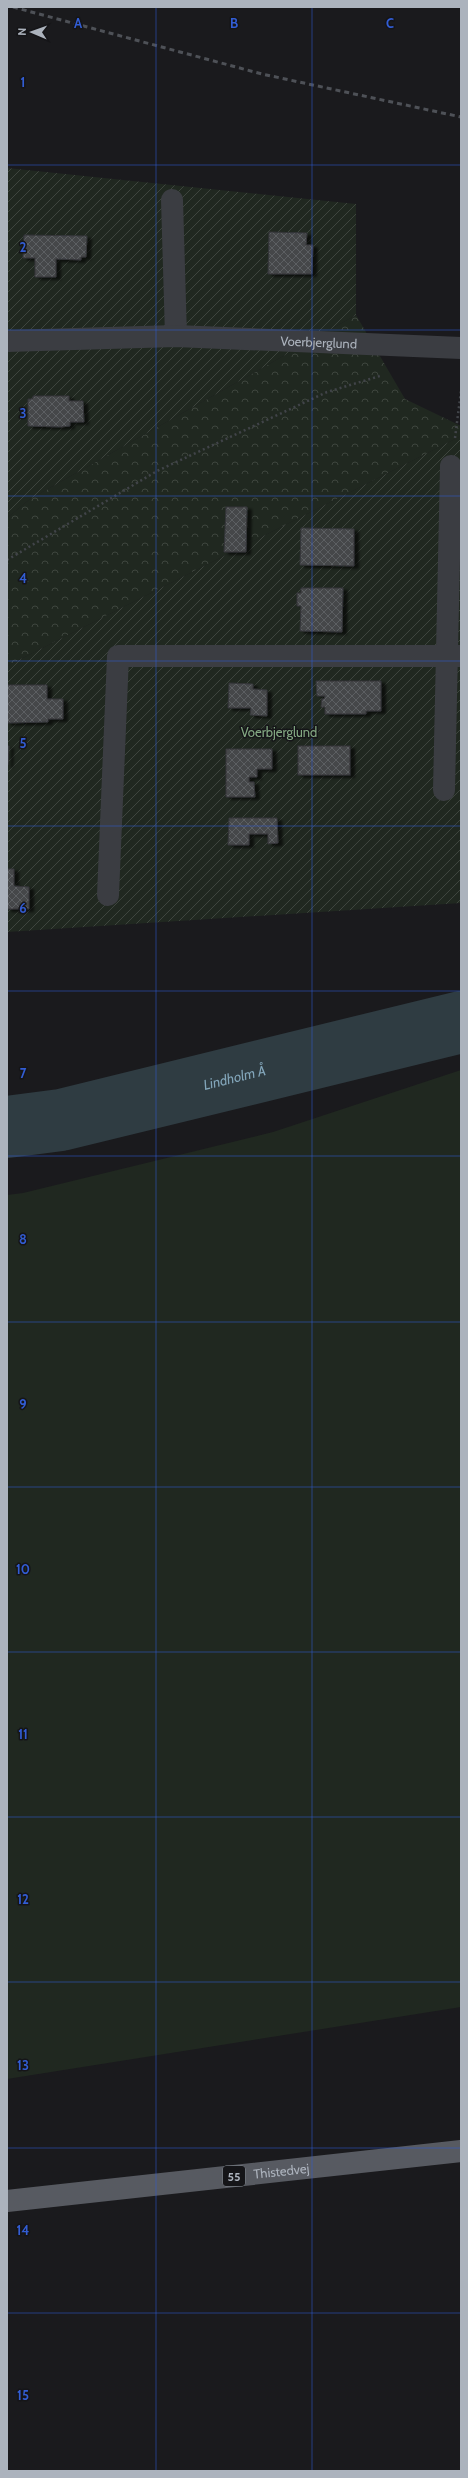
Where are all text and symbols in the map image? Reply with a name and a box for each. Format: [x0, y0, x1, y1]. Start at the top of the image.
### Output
north arrow [12, 12, 52, 52]
text: A [74, 15, 83, 31]
text: B [230, 15, 238, 31]
text: C [386, 15, 394, 31]
text: N [15, 28, 29, 36]
text: 1 [21, 74, 25, 90]
text: 2 [20, 239, 27, 255]
street label: Voerbjerglund [280, 332, 357, 352]
text: 3 [19, 405, 27, 421]
text: 4 [19, 570, 27, 586]
park label: Voerbjerglund [241, 724, 317, 741]
text: 5 [20, 735, 27, 751]
text: 6 [19, 900, 27, 916]
water label: Lindholm Å [201, 1061, 268, 1094]
text: 7 [20, 1065, 27, 1081]
text: 8 [19, 1231, 27, 1247]
text: 9 [19, 1396, 27, 1412]
text: 10 [16, 1561, 30, 1577]
text: 11 [18, 1726, 28, 1742]
text: 12 [17, 1891, 29, 1907]
text: 13 [17, 2057, 29, 2073]
street label: Thistedvej [253, 2160, 310, 2182]
road number: 55 [223, 2166, 245, 2186]
text: 14 [17, 2222, 29, 2238]
text: 15 [17, 2387, 29, 2403]

